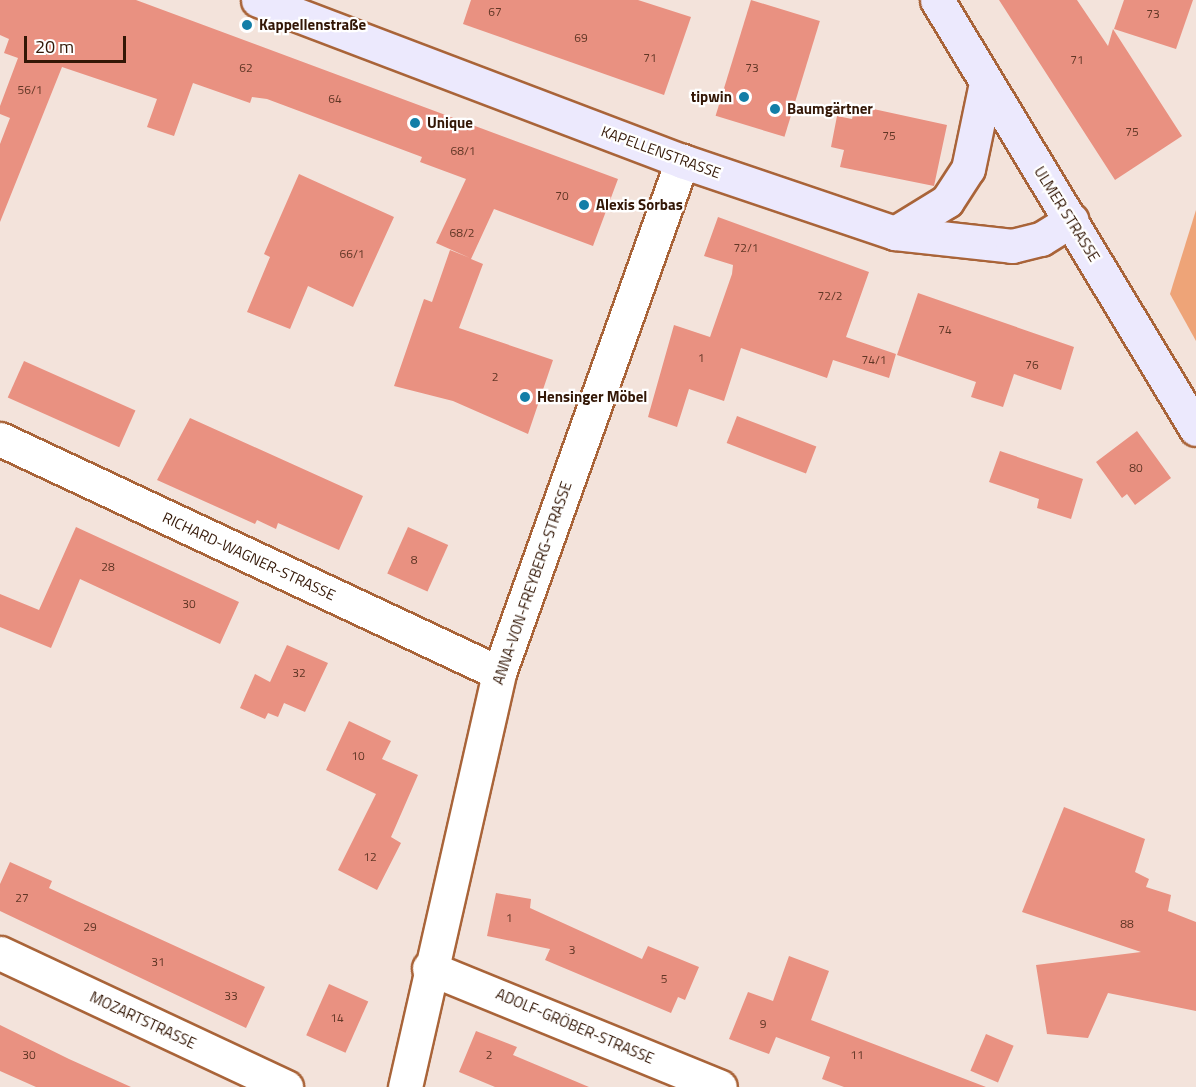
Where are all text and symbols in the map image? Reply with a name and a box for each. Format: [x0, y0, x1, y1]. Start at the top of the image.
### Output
house number: 67 [488, 5, 502, 19]
house number: 73 [1146, 7, 1160, 21]
place label: Kappellenstraße [259, 16, 366, 34]
marker: Kappellenstraße [240, 18, 254, 32]
scale bar [27, 24, 129, 62]
house number: 69 [574, 31, 588, 45]
text: 20 m [35, 33, 74, 60]
house number: 71 [643, 51, 657, 65]
house number: 71 [1070, 53, 1084, 67]
house number: 62 [239, 61, 253, 75]
house number: 73 [745, 61, 759, 75]
house number: 56/1 [17, 83, 43, 97]
place label: tipwin [691, 88, 732, 106]
marker: tipwin [737, 90, 751, 104]
house number: 64 [328, 92, 342, 106]
place label: Baumgärtner [787, 100, 873, 118]
marker: Baumgärtner [768, 102, 782, 116]
place label: Unique [427, 114, 473, 132]
marker: Unique [408, 116, 422, 130]
street label: KAPELLENSTRASSE [599, 122, 723, 182]
house number: 75 [1125, 125, 1139, 139]
house number: 75 [882, 129, 896, 143]
house number: 68/1 [450, 144, 476, 158]
street label: ULMER STRASSE [1031, 163, 1103, 265]
house number: 70 [555, 189, 569, 203]
place label: Alexis Sorbas [596, 196, 683, 214]
marker: Alexis Sorbas [577, 198, 591, 212]
house number: 68/2 [449, 226, 475, 240]
house number: 72/1 [733, 241, 759, 255]
house number: 66/1 [339, 247, 365, 261]
house number: 72/2 [817, 289, 843, 303]
house number: 74 [938, 323, 952, 337]
house number: 1 [698, 351, 704, 365]
house number: 74/1 [861, 353, 887, 367]
house number: 76 [1025, 358, 1039, 372]
house number: 2 [492, 370, 498, 384]
place label: Hensinger Möbel [537, 388, 647, 406]
marker: Hensinger Möbel [518, 390, 532, 404]
house number: 80 [1129, 461, 1143, 475]
street label: ANNA-VON-FREYBERG-STRASSE [489, 479, 575, 687]
street label: RICHARD-WAGNER-STRASSE [160, 508, 338, 604]
house number: 8 [411, 553, 417, 567]
house number: 28 [101, 560, 115, 574]
house number: 30 [182, 597, 196, 611]
house number: 32 [292, 666, 306, 680]
house number: 10 [351, 749, 365, 763]
house number: 12 [363, 850, 377, 864]
house number: 27 [15, 891, 29, 905]
house number: 1 [506, 911, 512, 925]
house number: 88 [1120, 917, 1134, 931]
house number: 29 [83, 920, 97, 934]
house number: 3 [569, 943, 575, 957]
house number: 31 [151, 955, 165, 969]
house number: 5 [661, 972, 667, 986]
street label: ADOLF-GRÖBER-STRASSE [493, 985, 657, 1067]
street label: MOZARTSTRASSE [87, 988, 199, 1052]
house number: 33 [224, 989, 238, 1003]
house number: 14 [330, 1011, 344, 1025]
house number: 9 [760, 1017, 766, 1031]
house number: 30 [22, 1048, 36, 1062]
house number: 2 [486, 1048, 492, 1062]
house number: 11 [850, 1048, 864, 1062]

